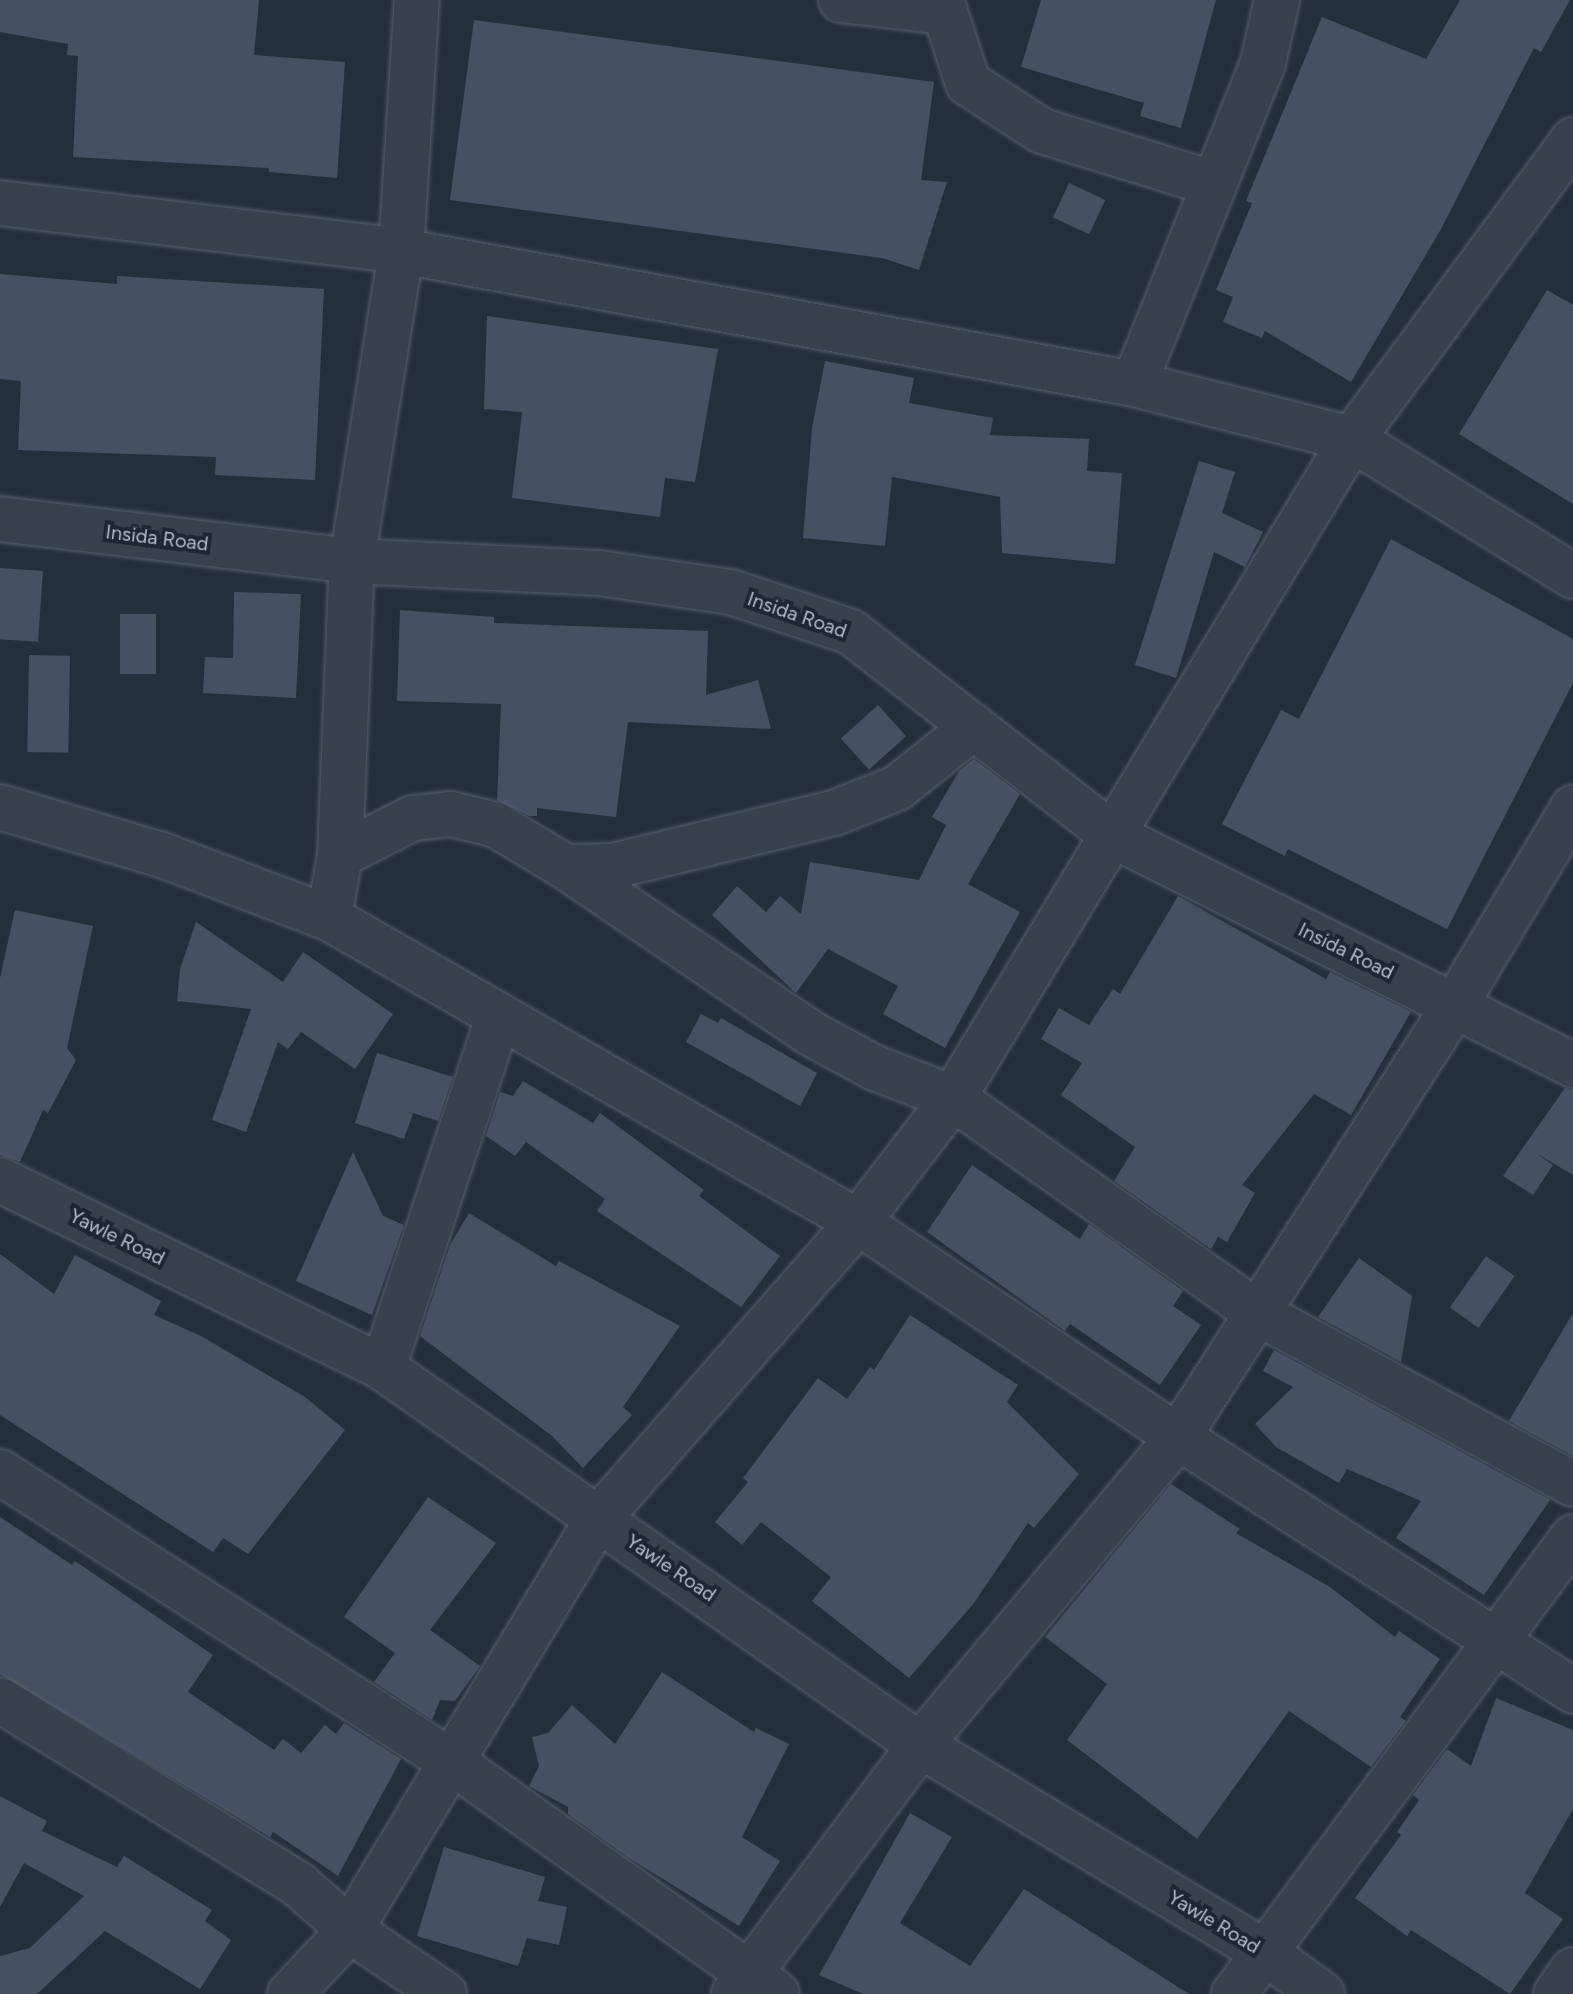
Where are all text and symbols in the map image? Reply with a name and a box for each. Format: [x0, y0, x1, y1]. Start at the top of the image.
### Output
street label: Insida Road [104, 520, 210, 556]
street label: Insida Road [744, 587, 850, 643]
street label: Insida Road [1294, 918, 1398, 984]
street label: Yawle Road [65, 1204, 169, 1270]
street label: Yawle Road [622, 1529, 720, 1607]
street label: Yawle Road [1164, 1885, 1264, 1959]

